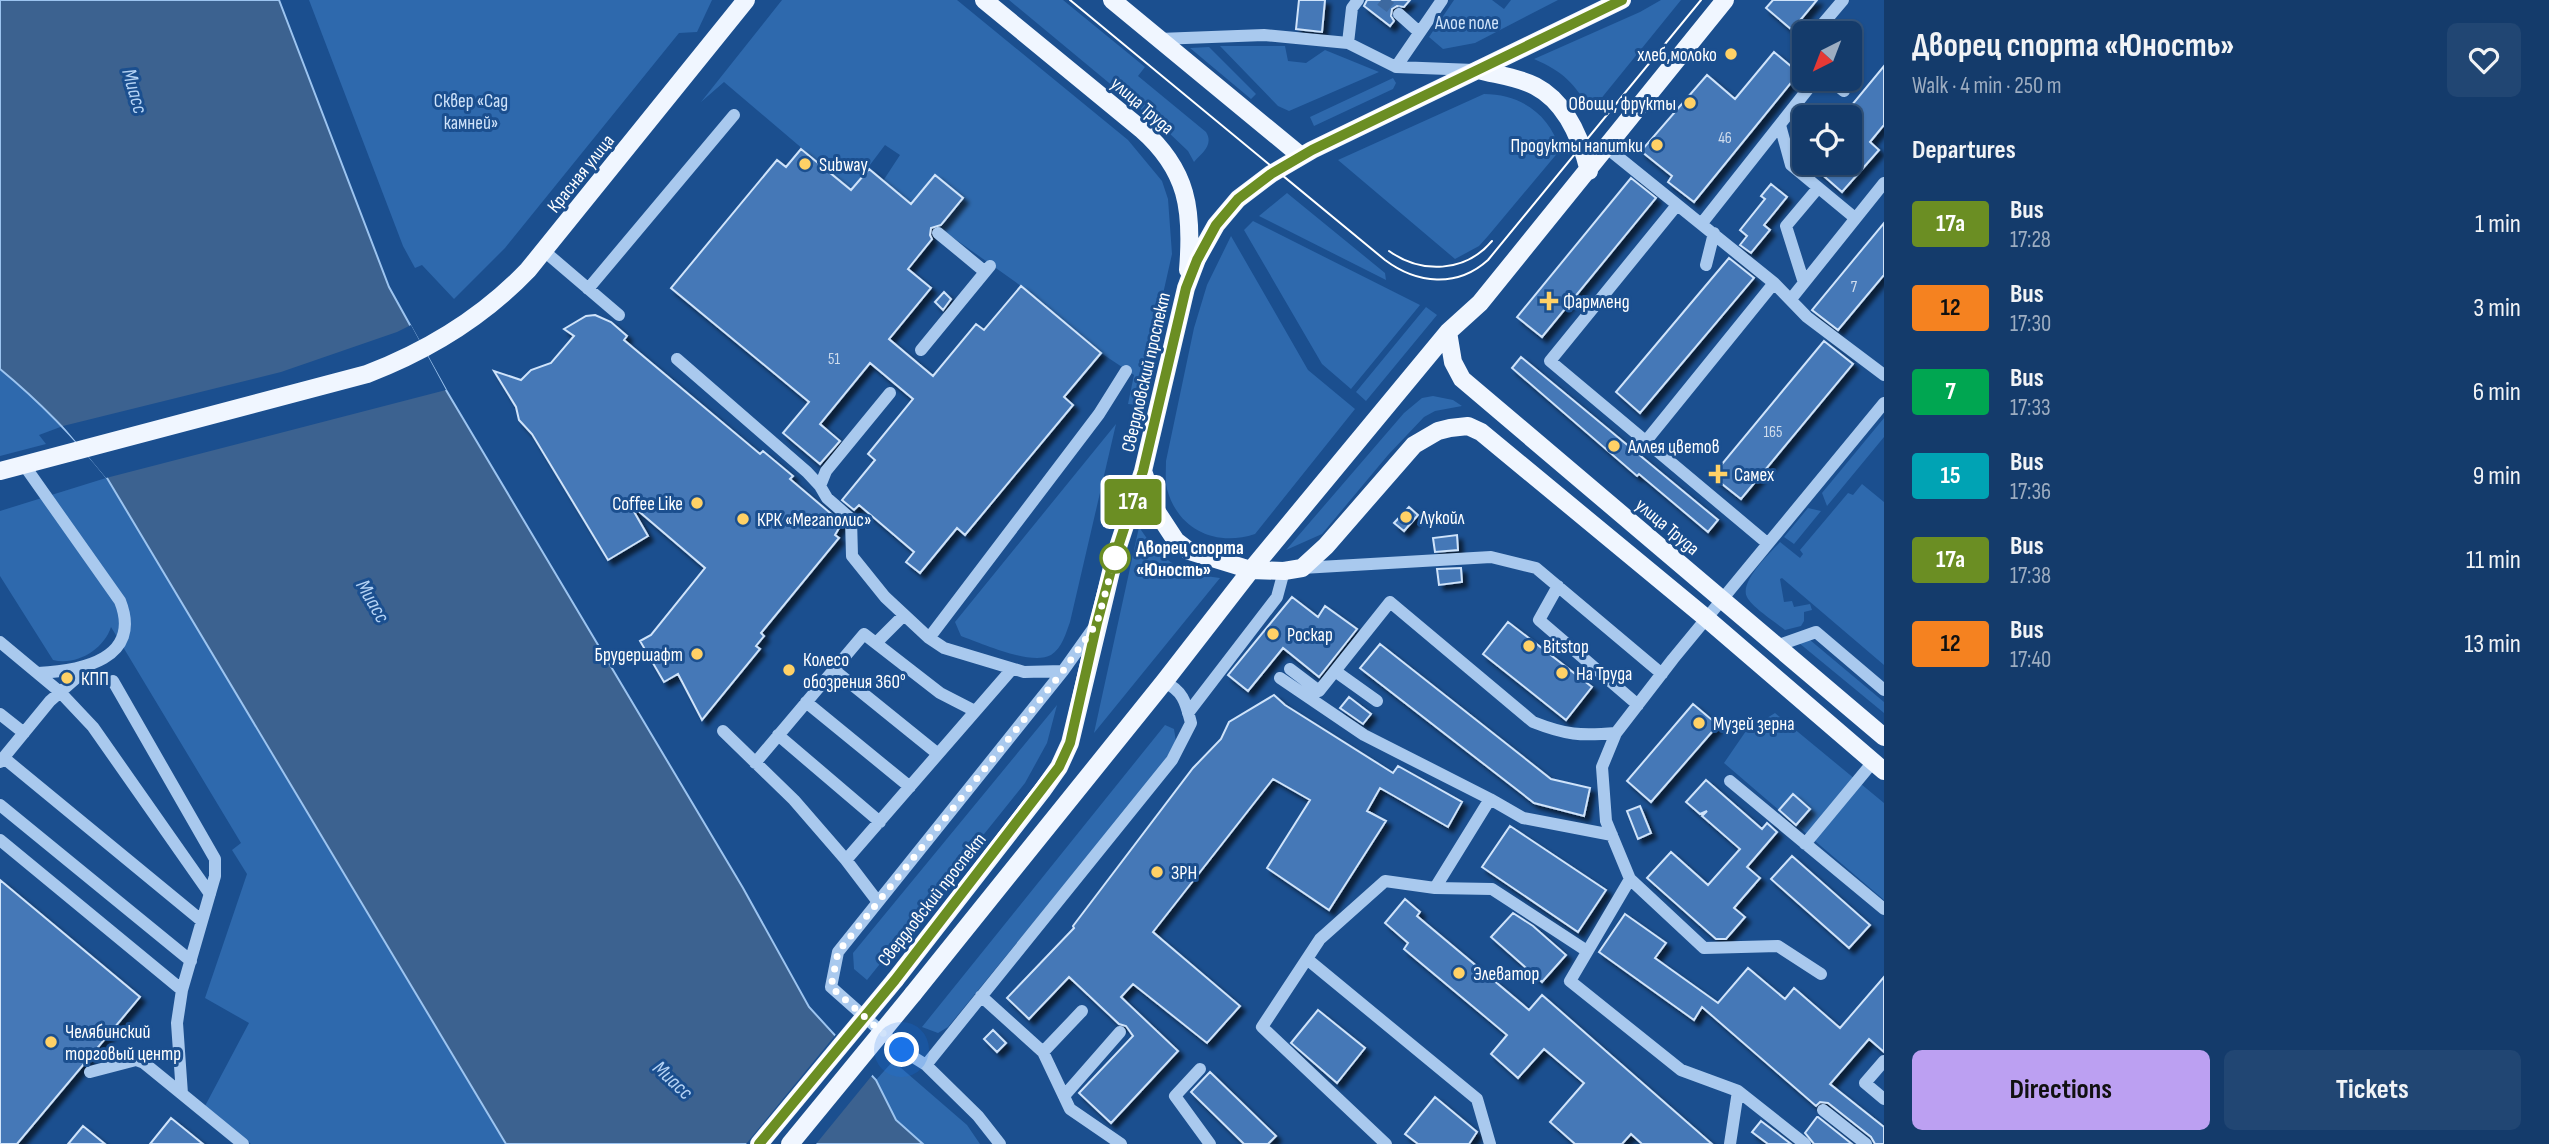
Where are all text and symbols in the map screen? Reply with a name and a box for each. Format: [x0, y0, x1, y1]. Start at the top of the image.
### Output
park label: Алое поле [1434, 12, 1499, 35]
north arrow [1792, 21, 1862, 91]
map controls [1792, 21, 1862, 175]
button: heart [2447, 23, 2521, 97]
text: Дворец спорта «Юность» [1912, 26, 2235, 66]
place label: хлеб,молоко [1637, 44, 1717, 67]
marker: хлеб,молоко [1723, 46, 1739, 62]
water label: Миасс [116, 66, 153, 117]
street label: улица Труда [1106, 72, 1178, 140]
text: Walk · 4 min · 250 m [1912, 72, 2062, 100]
park label: Сквер «Сад камней» [434, 90, 508, 135]
place label: Овощи, фрукты [1569, 93, 1676, 116]
marker: Овощи, фрукты [1682, 95, 1698, 111]
button: locate [1792, 105, 1862, 175]
house number: 46 [1718, 129, 1732, 148]
street label: Красная улица [543, 130, 620, 218]
place label: Продукты напитки [1511, 135, 1643, 158]
text: Departures [1912, 135, 2016, 166]
marker: Продукты напитки [1649, 137, 1665, 153]
place label: Subway [819, 154, 868, 177]
marker: Subway [797, 156, 813, 172]
text: Bus [2010, 195, 2044, 226]
text: 17a [1936, 209, 1965, 238]
text: 1 min [2475, 209, 2521, 240]
text: 17:28 [2010, 226, 2051, 254]
house number: 7 [1851, 278, 1858, 297]
text: Bus [2010, 279, 2044, 310]
street label: Свердловский проспект [1117, 290, 1176, 454]
place label: Фармленд [1563, 291, 1630, 314]
marker: Фармленд [1541, 293, 1557, 309]
text: 12 [1940, 293, 1961, 322]
text: 3 min [2473, 293, 2521, 324]
text: 17:30 [2010, 310, 2051, 338]
house number: 51 [828, 350, 840, 369]
text: Bus [2010, 363, 2044, 394]
text: 7 [1945, 377, 1956, 406]
text: 6 min [2473, 377, 2521, 408]
text: 17:33 [2010, 394, 2051, 422]
house number: 165 [1763, 423, 1783, 442]
place label: Аллея цветов [1627, 436, 1720, 459]
marker: Аллея цветов [1606, 438, 1622, 454]
text: Bus [2010, 447, 2044, 478]
text: 15 [1941, 461, 1961, 490]
text: 9 min [2473, 461, 2521, 492]
marker: Самех [1708, 464, 1728, 484]
place label: Самех [1734, 464, 1774, 487]
text: 17:36 [2010, 478, 2051, 506]
line badge: 17a [1093, 479, 1173, 525]
text: 17a [1118, 487, 1148, 516]
place label: Coffee Like [612, 493, 683, 516]
street label: улица Труда [1630, 494, 1704, 561]
marker: Coffee Like [689, 495, 705, 511]
place label: Лукойл [1419, 507, 1465, 530]
place label: КРК «Мегаполис» [757, 509, 871, 532]
marker: Лукойл [1398, 509, 1414, 525]
marker: КРК «Мегаполис» [735, 511, 751, 527]
text: Bus [2010, 531, 2044, 562]
place label: Дворец спорта «Юность» [1136, 537, 1244, 582]
marker: Дворец спорта «Юность» [1100, 543, 1130, 573]
text: 17a [1936, 545, 1965, 574]
text: 11 min [2466, 545, 2521, 576]
text: 17:38 [2010, 562, 2051, 590]
water label: Миасс [350, 575, 395, 628]
text: Bus [2010, 615, 2044, 646]
place label: Роскар [1287, 624, 1333, 647]
marker: Роскар [1265, 626, 1281, 642]
text: 12 [1940, 629, 1961, 658]
text: 13 min [2464, 629, 2521, 660]
place label: Bitstop [1543, 636, 1589, 659]
marker: Bitstop [1521, 638, 1537, 654]
place label: Брудершафт [595, 644, 683, 667]
marker: Брудершафт [689, 646, 705, 662]
text: 17:40 [2010, 646, 2051, 674]
place label: Колесо обозрения 360° [803, 649, 906, 694]
marker: Колесо обозрения 360° [781, 662, 797, 678]
place label: На Труда [1576, 663, 1632, 686]
marker: На Труда [1554, 665, 1570, 681]
place label: КПП [81, 668, 109, 691]
marker: КПП [59, 670, 75, 686]
place label: Музей зерна [1713, 713, 1795, 736]
marker: Музей зерна [1691, 715, 1707, 731]
street label: Свердловский проспект [873, 829, 991, 971]
place label: ЗРН [1171, 862, 1197, 885]
marker: ЗРН [1149, 864, 1165, 880]
place label: Элеватор [1473, 963, 1539, 986]
marker: Элеватор [1451, 965, 1467, 981]
place label: Челябинский торговый центр [65, 1021, 181, 1066]
your location [884, 1032, 919, 1067]
marker: Челябинский торговый центр [43, 1034, 59, 1050]
button: Directions [1912, 1050, 2210, 1130]
button: Tickets [2224, 1050, 2521, 1130]
water label: Миасс [647, 1056, 698, 1106]

